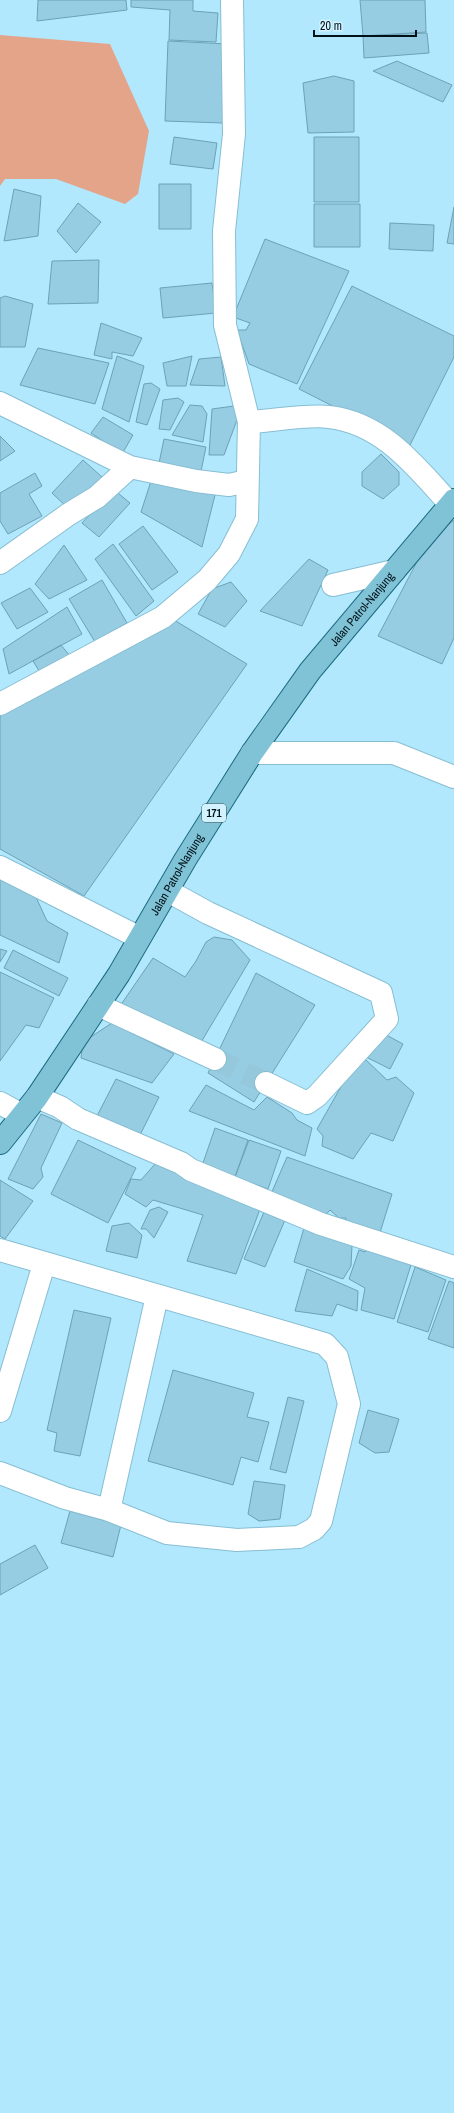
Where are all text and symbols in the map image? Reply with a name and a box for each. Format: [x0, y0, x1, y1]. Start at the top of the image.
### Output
scale bar [314, 12, 416, 38]
text: 20 m [320, 18, 342, 34]
street label: Jalan Patrol-Nanjung [326, 568, 398, 650]
road number: 171 [202, 804, 226, 822]
street label: Jalan Patrol-Nanjung [147, 830, 208, 918]

